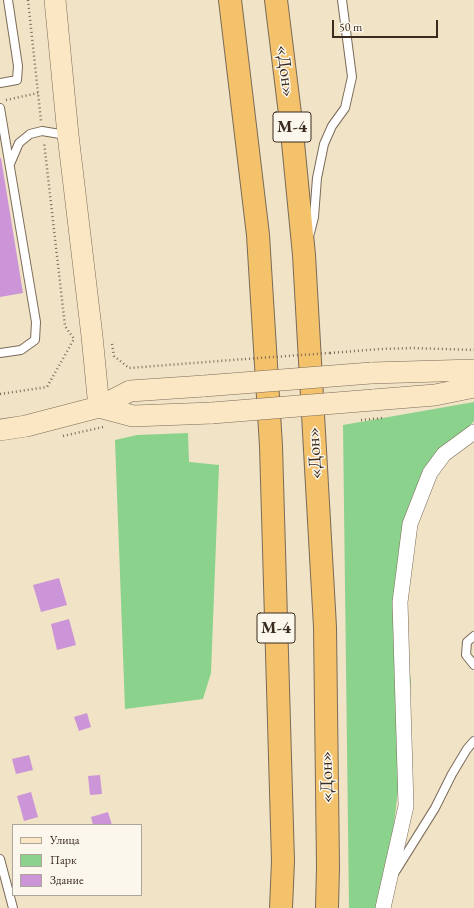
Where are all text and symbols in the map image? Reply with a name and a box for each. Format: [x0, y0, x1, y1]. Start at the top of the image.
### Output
scale bar [334, 12, 440, 38]
text: 50 m [339, 19, 362, 35]
street label: «Дон» [271, 44, 299, 98]
road number: М-4 [273, 112, 311, 142]
street label: «Дон» [303, 426, 327, 480]
road number: М-4 [257, 613, 295, 643]
street label: «Дон» [316, 751, 338, 803]
legend [12, 824, 142, 896]
text: Улица [50, 832, 80, 848]
text: Парк [50, 852, 77, 868]
text: Здание [50, 872, 84, 888]

